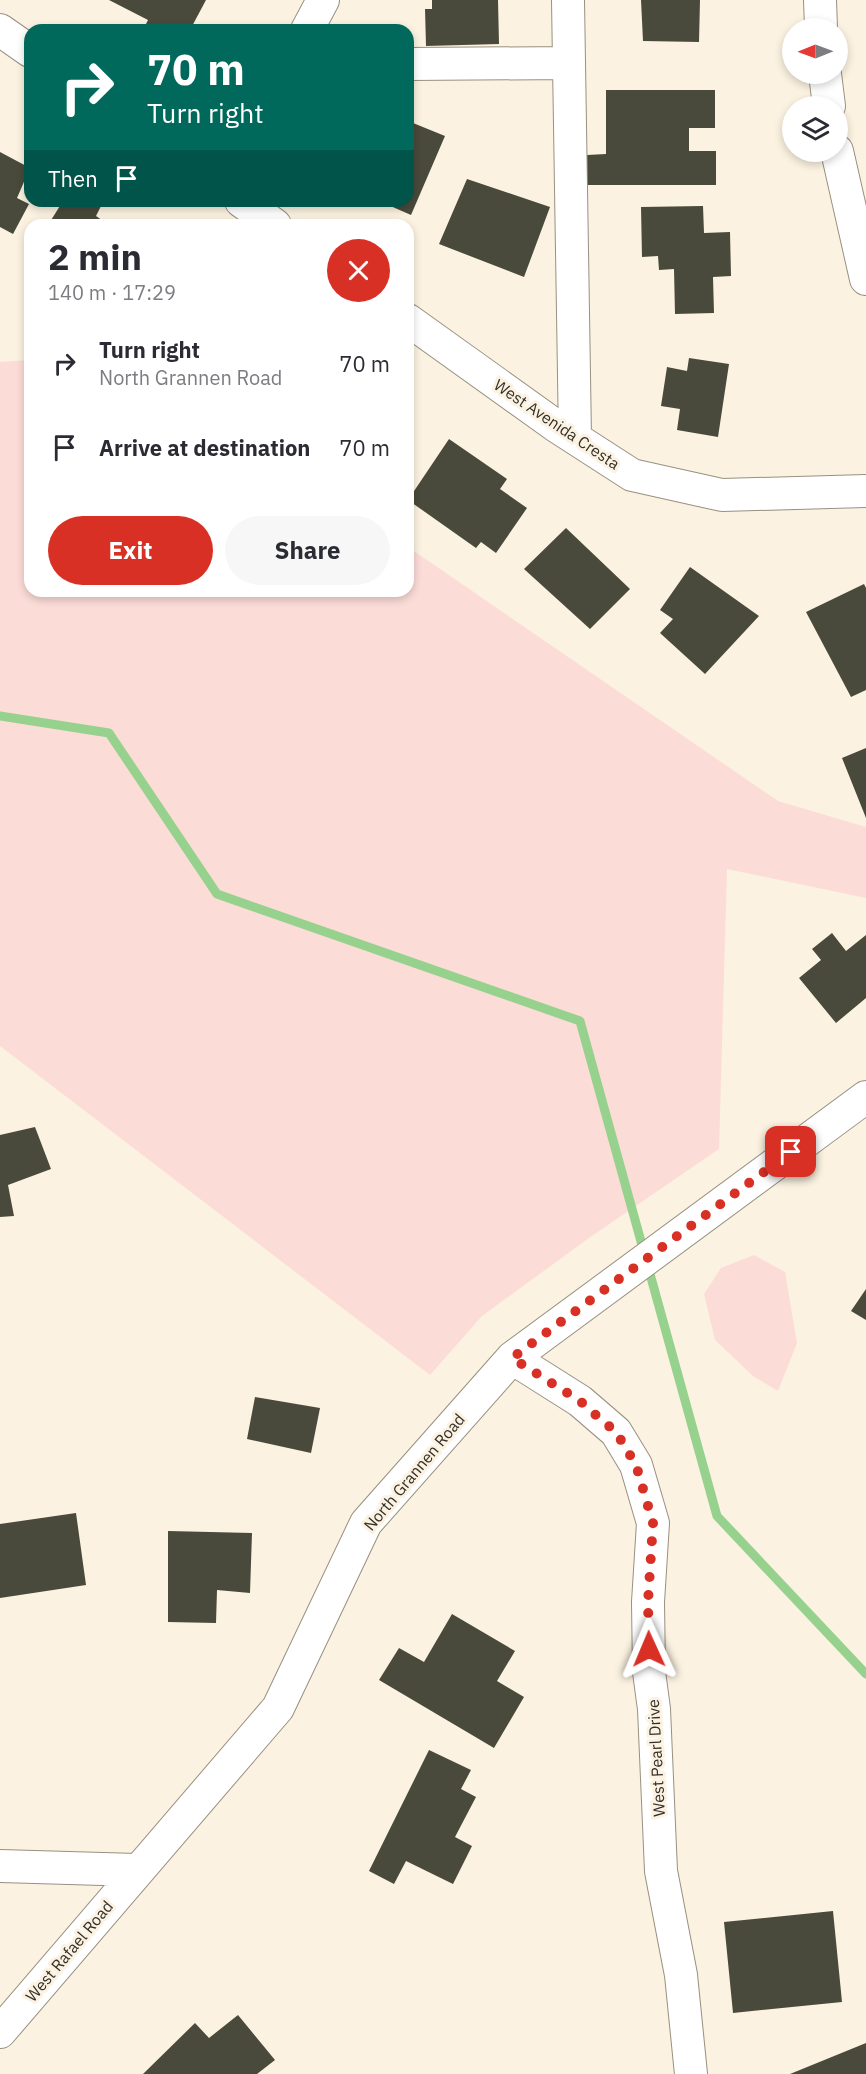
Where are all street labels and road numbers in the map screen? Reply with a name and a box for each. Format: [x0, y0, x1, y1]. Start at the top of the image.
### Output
street label: West Avenida Cresta [490, 374, 624, 474]
street label: North Grannen Road [359, 1409, 469, 1535]
street label: West Pearl Drive [643, 1698, 669, 1817]
street label: West Rafael Road [21, 1896, 117, 2006]

